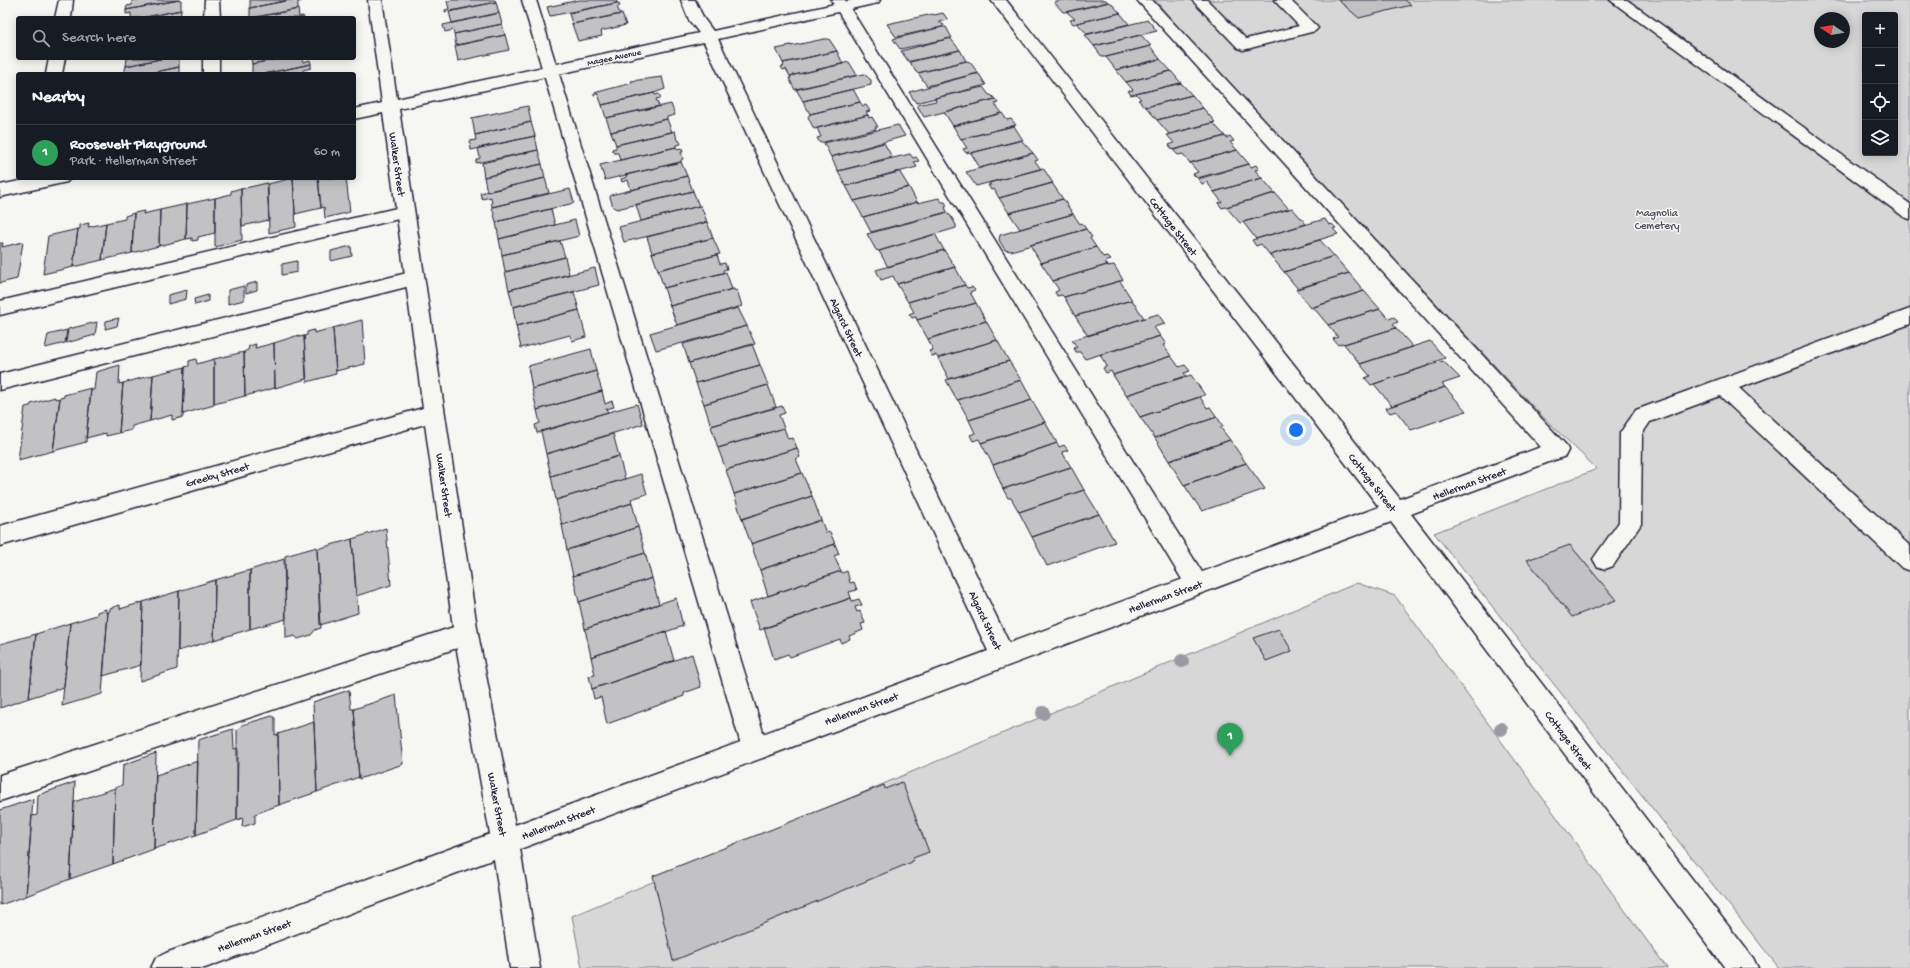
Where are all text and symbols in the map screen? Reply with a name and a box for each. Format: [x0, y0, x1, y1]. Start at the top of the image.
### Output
north arrow [1814, 12, 1850, 48]
map controls [1862, 12, 1898, 156]
button: + [1862, 12, 1898, 48]
search box [16, 16, 356, 60]
icon: search [30, 27, 52, 49]
text: Search here [62, 29, 136, 47]
street label: Magee Avenue [586, 47, 643, 70]
button: − [1862, 48, 1898, 84]
button: locate [1862, 84, 1898, 120]
text: Nearby [32, 88, 85, 108]
button: layers [1862, 120, 1898, 156]
street label: Walker Street [386, 132, 407, 198]
text: Roosevelt Playground [70, 136, 206, 154]
text: 1 [42, 145, 48, 160]
text: 60 m [314, 145, 340, 160]
text: Park · Hellerman Street [70, 154, 197, 169]
street label: Cottage Street [1146, 196, 1200, 260]
park label: Magnolia Cemetery [1635, 208, 1680, 233]
street label: Algard Street [826, 297, 865, 361]
your location [1286, 420, 1306, 440]
street label: Cottage Street [1345, 452, 1399, 516]
street label: Walker Street [433, 453, 454, 519]
street label: Greeby Street [184, 461, 252, 491]
street label: Hellerman Street [1431, 465, 1510, 504]
street label: Hellerman Street [1127, 578, 1206, 617]
street label: Algard Street [965, 590, 1004, 654]
street label: Hellerman Street [823, 690, 902, 729]
street label: Cottage Street [1541, 709, 1594, 774]
pin: 1 [1217, 723, 1243, 756]
street label: Walker Street [484, 772, 508, 839]
street label: Hellerman Street [520, 804, 598, 843]
street label: Hellerman Street [216, 917, 295, 956]

